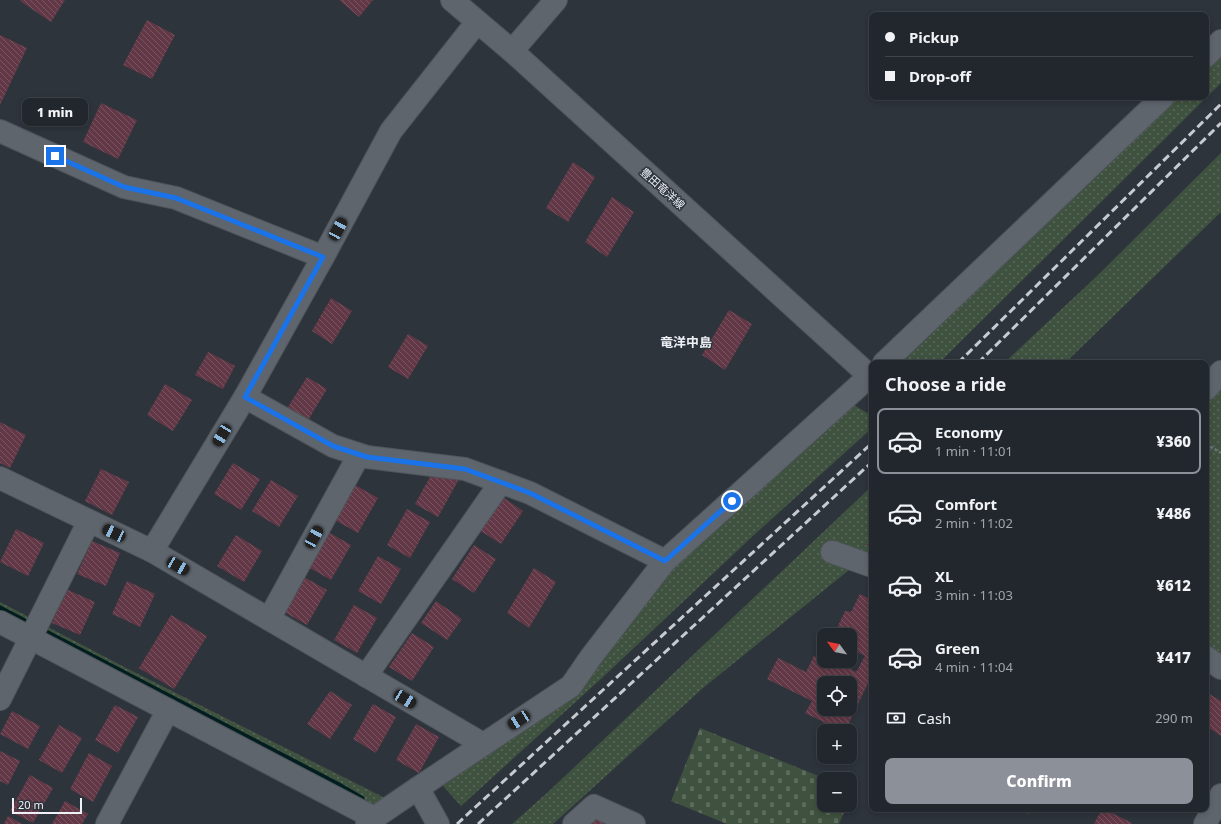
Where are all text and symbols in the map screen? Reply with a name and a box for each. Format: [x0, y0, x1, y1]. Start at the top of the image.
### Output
text: Pickup [909, 27, 959, 47]
text: Drop-off [909, 66, 971, 86]
callout: 1 min [22, 98, 88, 126]
text: 1 min [37, 103, 73, 121]
route end [46, 147, 64, 165]
street label: 豊田竜洋線 [638, 164, 688, 212]
car [327, 216, 349, 242]
district label: 竜洋中島 [660, 333, 712, 351]
text: Choose a ride [885, 372, 1006, 396]
car [211, 422, 233, 448]
text: Economy [935, 422, 1003, 442]
icon: car [887, 423, 923, 459]
text: ¥360 [1156, 431, 1191, 451]
text: 1 min · 11:01 [935, 442, 1013, 460]
route start [723, 492, 741, 510]
text: Comfort [935, 494, 997, 514]
icon: car [887, 495, 923, 531]
text: ¥486 [1156, 503, 1191, 523]
text: 2 min · 11:02 [935, 514, 1013, 532]
car [101, 522, 127, 544]
car [303, 524, 325, 550]
car [165, 555, 191, 577]
text: XL [935, 566, 953, 586]
icon: car [887, 567, 923, 603]
text: ¥612 [1156, 575, 1191, 595]
text: 3 min · 11:03 [935, 586, 1013, 604]
north arrow [817, 628, 857, 668]
map controls [817, 628, 857, 812]
text: Green [935, 638, 980, 658]
icon: car [887, 639, 923, 675]
text: ¥417 [1156, 647, 1191, 667]
text: 4 min · 11:04 [935, 658, 1013, 676]
button: locate [817, 676, 857, 716]
car [392, 688, 418, 710]
icon: cash [885, 707, 907, 729]
car [506, 708, 532, 732]
text: Cash [917, 708, 951, 728]
text: 290 m [1155, 709, 1193, 727]
button: + [817, 724, 857, 764]
button: Confirm [885, 758, 1193, 804]
button: − [817, 772, 857, 812]
scale bar [12, 796, 82, 815]
text: 20 m [18, 797, 44, 812]

